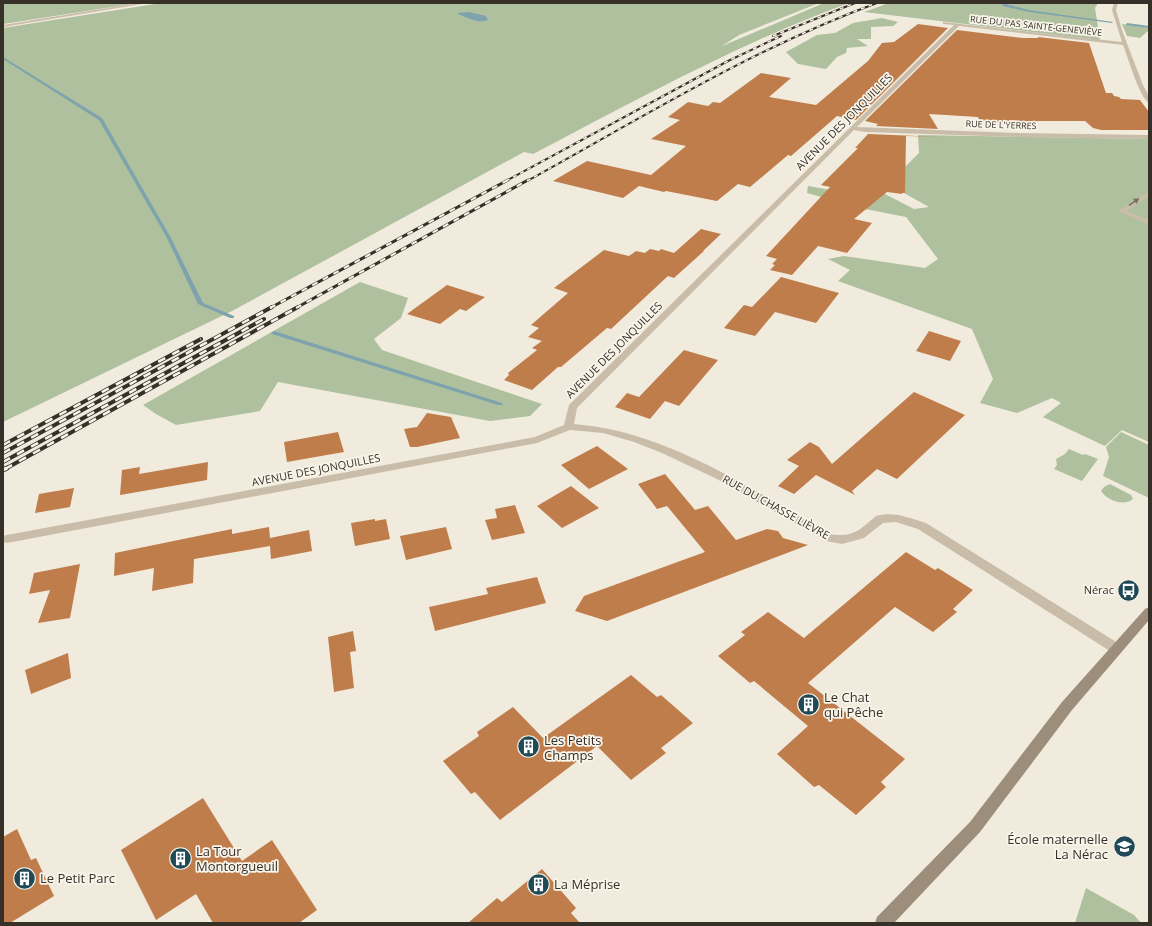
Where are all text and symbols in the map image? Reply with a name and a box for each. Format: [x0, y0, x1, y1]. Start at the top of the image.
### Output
street label: RUE DU PAS SAINTE-GENEVIÈVE [969, 12, 1103, 39]
street label: AVENUE DES JONQUILLES [792, 70, 895, 173]
street label: RUE DE L'YERRES [965, 117, 1037, 132]
one-way arrow [1129, 198, 1139, 206]
street label: AVENUE DES JONQUILLES [562, 298, 665, 401]
street label: AVENUE DES JONQUILLES [250, 450, 382, 489]
street label: RUE DU CHASSE LIÈVRE [720, 471, 832, 542]
bus stop icon: Nérac [1116, 577, 1142, 603]
place label: Nérac [1084, 582, 1114, 597]
place label: Le Chat qui Pêche [824, 688, 883, 721]
building icon: Le Chat qui Pêche [796, 691, 822, 717]
place label: Les Petits Champs [544, 731, 602, 764]
building icon: Les Petits Champs [516, 734, 542, 760]
place label: École maternelle La Nérac [1007, 830, 1108, 863]
school or university icon: École maternelle La Nérac [1111, 833, 1137, 859]
place label: La Tour Montorgueuil [196, 842, 278, 875]
building icon: La Tour Montorgueuil [168, 845, 194, 871]
building icon: Le Petit Parc [11, 865, 37, 891]
place label: Le Petit Parc [40, 869, 115, 887]
building icon: La Méprise [526, 871, 552, 897]
place label: La Méprise [554, 875, 620, 893]

